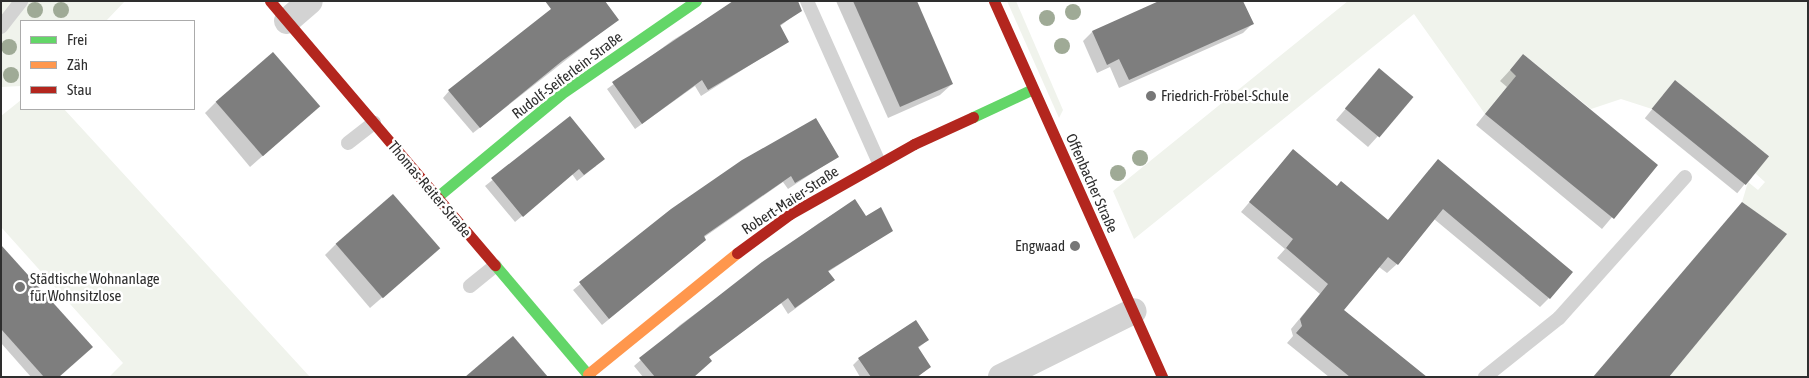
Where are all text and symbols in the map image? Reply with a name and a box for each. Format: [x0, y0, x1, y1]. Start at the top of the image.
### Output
legend [20, 20, 195, 110]
street label: Rudolf-Seiferlein-Straße [508, 28, 626, 122]
text: Frei [67, 31, 87, 48]
text: Zäh [67, 56, 88, 73]
text: Stau [67, 81, 92, 98]
place label: Friedrich-Fröbel-Schule [1161, 87, 1289, 105]
marker: Friedrich-Fröbel-Schule [1145, 90, 1157, 102]
street label: Offenbacher Straße [1062, 131, 1122, 235]
street label: Thomas-Reiter-Straße [385, 137, 475, 241]
street label: Robert-Maier-Straße [738, 162, 842, 238]
place label: Engwaad [1015, 237, 1065, 255]
marker: Engwaad [1069, 240, 1081, 252]
place label: Städtische Wohnanlage für Wohnsitzlose [30, 269, 160, 304]
marker: Städtische Wohnanlage für Wohnsitzlose [14, 281, 26, 293]

